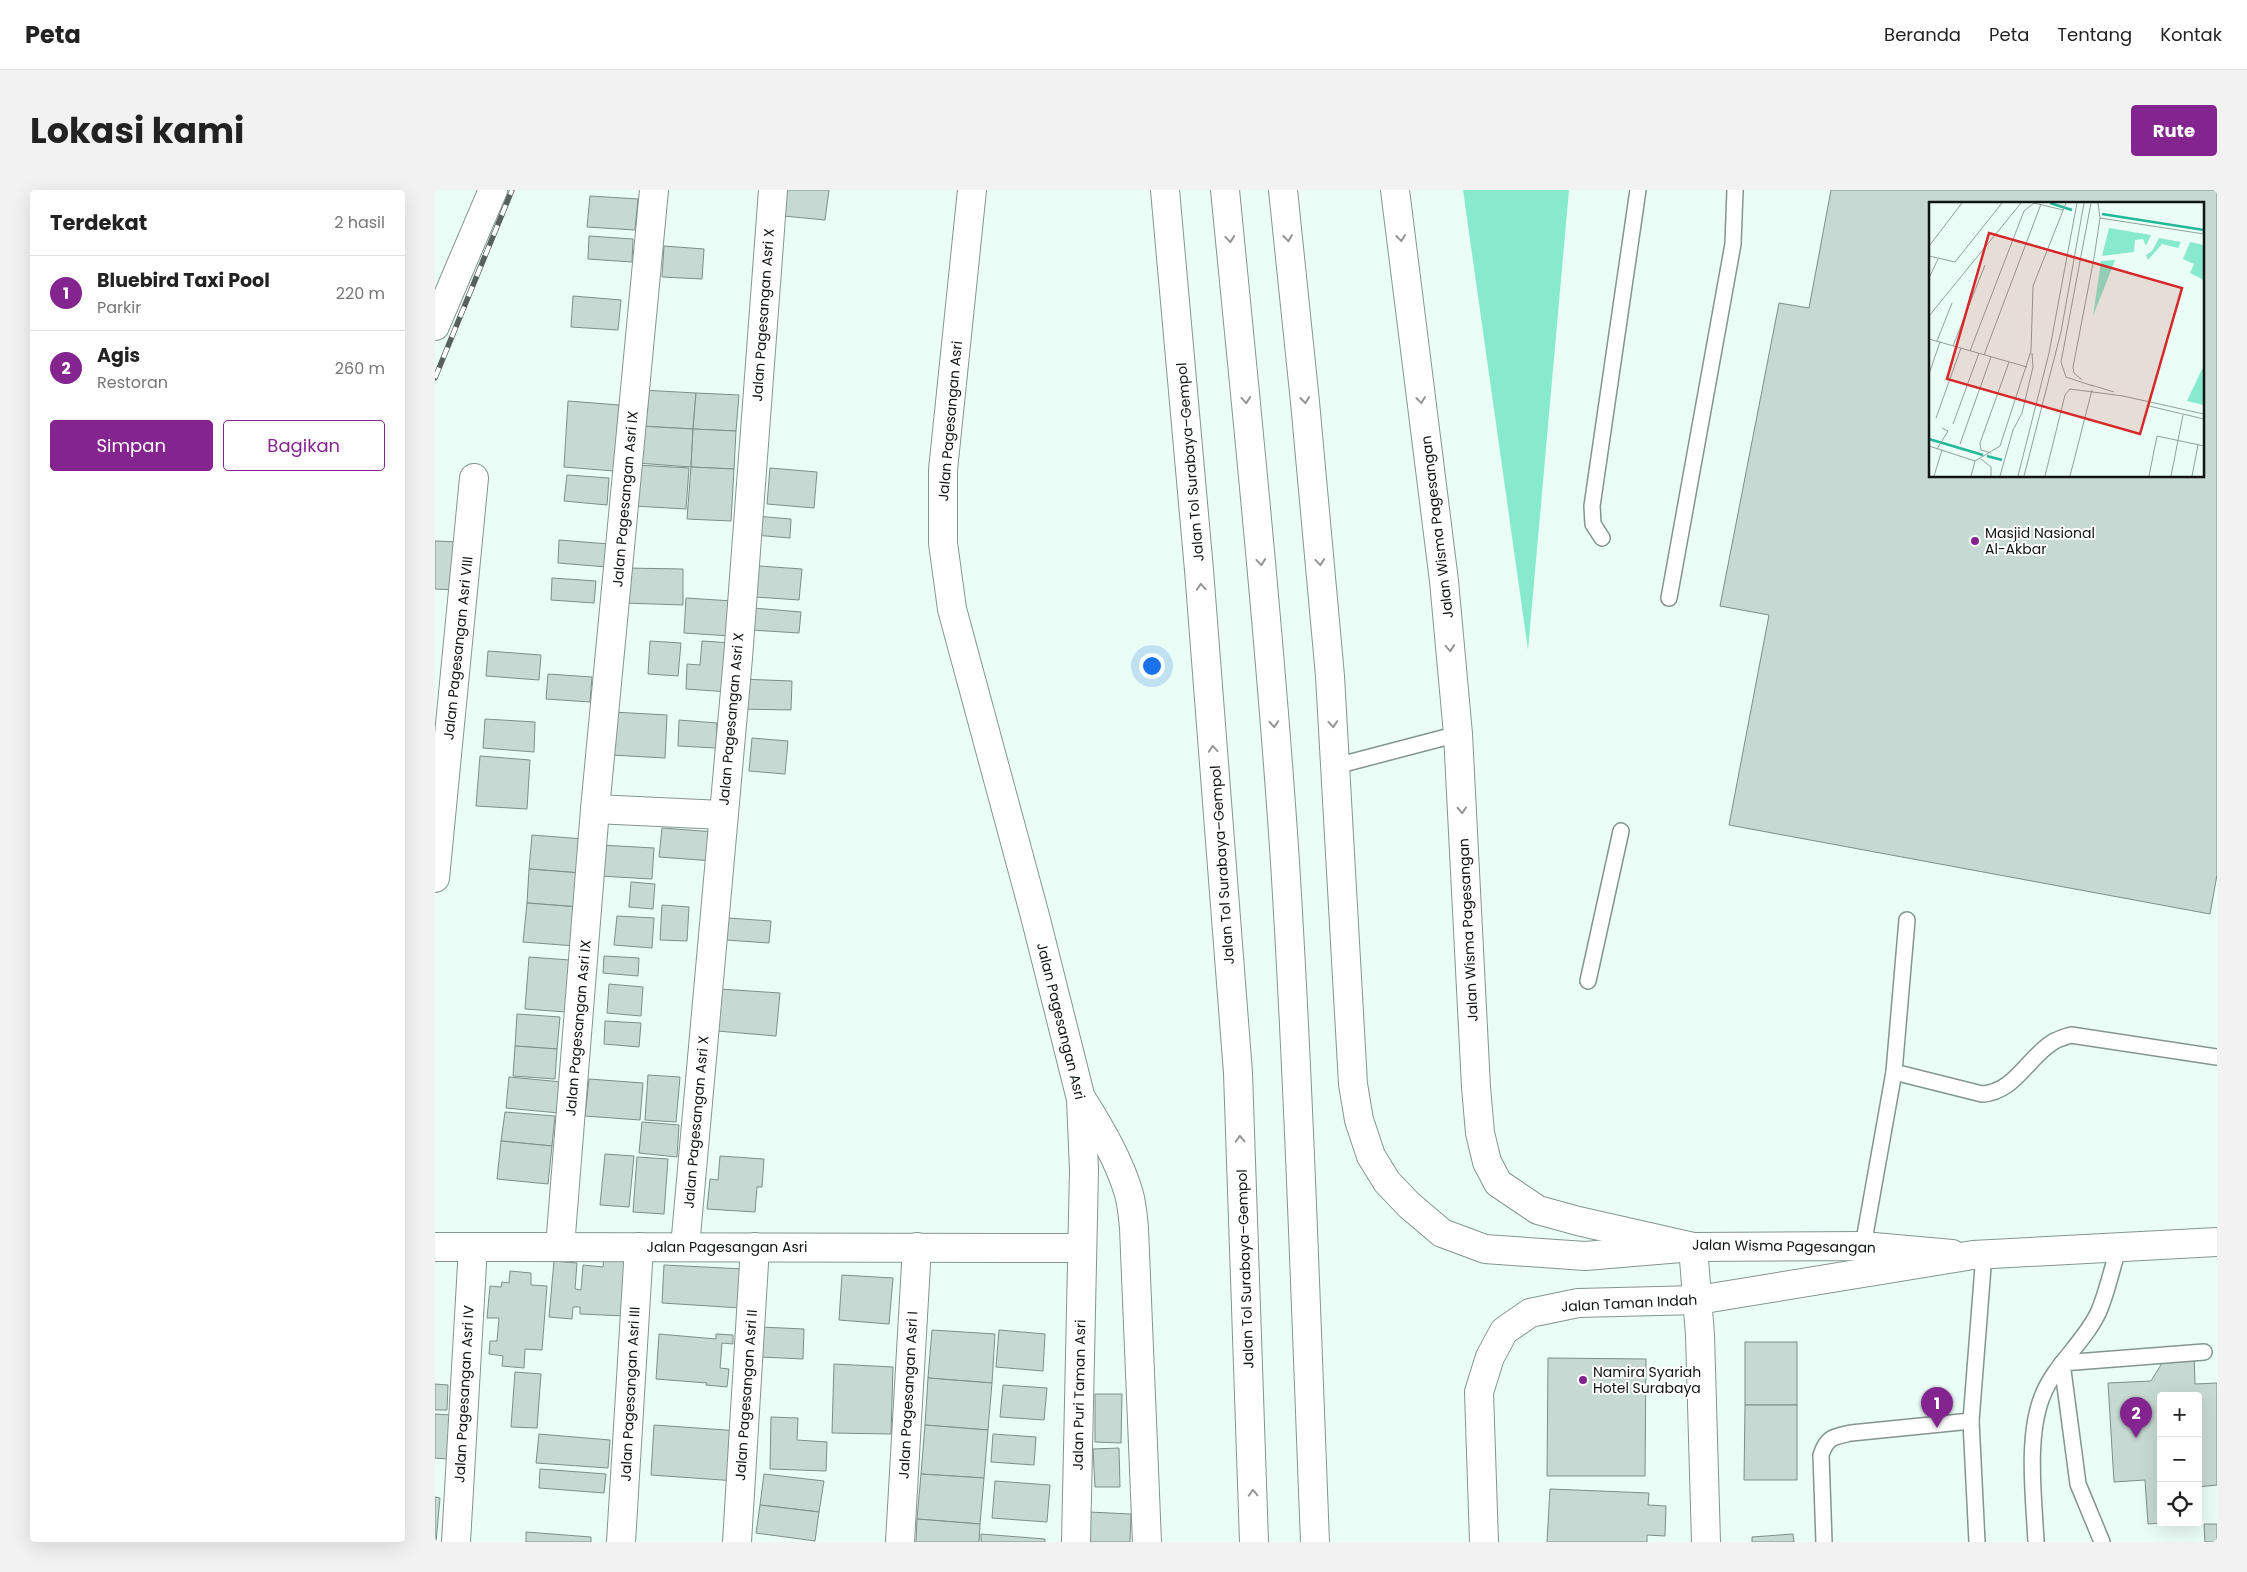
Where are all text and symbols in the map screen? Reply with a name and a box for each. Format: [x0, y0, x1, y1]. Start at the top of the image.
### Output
text: Peta [25, 18, 81, 51]
text: Beranda [1884, 22, 1961, 47]
text: Peta [1989, 22, 2029, 47]
text: Tentang [2057, 22, 2132, 47]
text: Kontak [2160, 22, 2222, 47]
button: Rute [2131, 105, 2217, 156]
text: Lokasi kami [30, 106, 244, 155]
inset map [1929, 202, 2205, 478]
text: Terdekat [50, 208, 147, 237]
text: 2 hasil [334, 211, 385, 234]
street label: Jalan Pagesangan Asri X [747, 228, 779, 402]
one-way arrow [1224, 235, 1235, 243]
one-way arrow [1282, 235, 1293, 243]
one-way arrow [1395, 235, 1406, 243]
text: Bluebird Taxi Pool [97, 267, 270, 294]
text: 1 [63, 282, 69, 305]
text: 220 m [336, 282, 385, 305]
text: Parkir [97, 296, 141, 319]
street label: Jalan Pagesangan Asri [933, 340, 967, 502]
text: Agis [97, 342, 140, 369]
text: 2 [61, 357, 71, 380]
text: 260 m [335, 357, 385, 380]
street label: Jalan Tol Surabaya–Gempol [1171, 362, 1209, 562]
text: Restoran [97, 371, 168, 394]
one-way arrow [1416, 395, 1426, 404]
one-way arrow [1299, 396, 1310, 404]
one-way arrow [1240, 397, 1251, 405]
street label: Jalan Pagesangan Asri IX [607, 410, 643, 588]
button: Simpan [50, 420, 213, 471]
button: Bagikan [223, 420, 385, 471]
street label: Jalan Wisma Pagesangan [1416, 435, 1458, 619]
place label: Masjid Nasional Al-Akbar [1985, 523, 2095, 559]
marker: Masjid Nasional Al-Akbar [1969, 535, 1981, 547]
street label: Jalan Pagesangan Asri VIII [438, 555, 478, 741]
one-way arrow [1255, 558, 1266, 566]
one-way arrow [1314, 558, 1325, 566]
one-way arrow [1195, 583, 1206, 591]
street label: Jalan Pagesangan Asri X [713, 631, 749, 806]
one-way arrow [1445, 644, 1456, 652]
your location [1139, 653, 1165, 679]
one-way arrow [1269, 720, 1280, 728]
one-way arrow [1327, 720, 1338, 728]
one-way arrow [1208, 745, 1219, 753]
street label: Jalan Tol Surabaya–Gempol [1205, 765, 1239, 965]
one-way arrow [1456, 806, 1467, 814]
street label: Jalan Wisma Pagesangan [1453, 838, 1483, 1022]
street label: Jalan Pagesangan Asri IX [560, 939, 596, 1117]
street label: Jalan Pagesangan Asri [1032, 940, 1090, 1102]
street label: Jalan Pagesangan Asri X [678, 1034, 714, 1209]
one-way arrow [1235, 1134, 1245, 1142]
street label: Jalan Tol Surabaya–Gempol [1232, 1169, 1258, 1369]
street label: Jalan Wisma Pagesangan [1692, 1234, 1876, 1258]
street label: Jalan Pagesangan Asri [647, 1237, 807, 1257]
street label: Jalan Taman Indah [1560, 1289, 1698, 1317]
street label: Jalan Pagesangan Asri IV [449, 1304, 479, 1483]
street label: Jalan Pagesangan Asri III [615, 1306, 645, 1482]
street label: Jalan Pagesangan Asri II [730, 1309, 762, 1481]
street label: Jalan Pagesangan Asri I [894, 1311, 922, 1479]
street label: Jalan Puri Taman Asri [1068, 1319, 1090, 1471]
place label: Namira Syariah Hotel Surabaya [1593, 1362, 1701, 1398]
marker: Namira Syariah Hotel Surabaya [1577, 1374, 1589, 1386]
pin: 1 [1921, 1387, 1953, 1428]
map controls [2157, 1392, 2202, 1527]
button: + [2157, 1392, 2202, 1437]
pin: 2 [2120, 1397, 2152, 1438]
button: − [2157, 1437, 2202, 1482]
button: locate [2157, 1482, 2202, 1527]
one-way arrow [1247, 1489, 1258, 1497]

